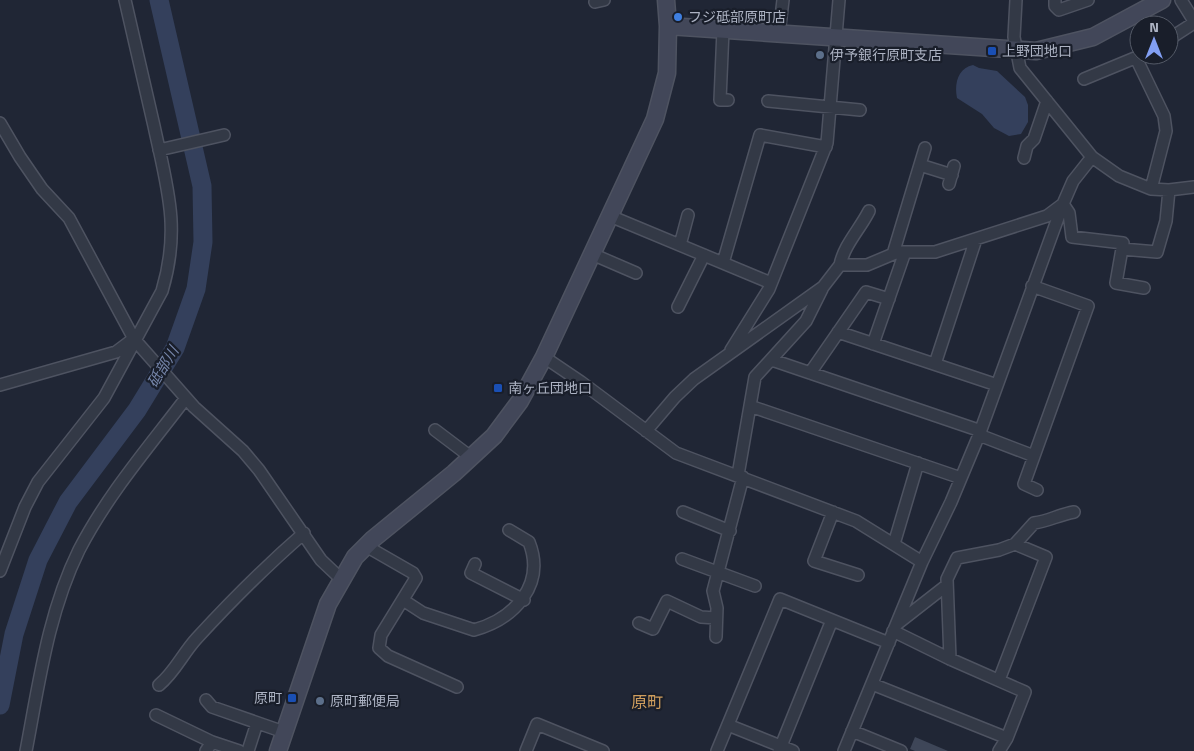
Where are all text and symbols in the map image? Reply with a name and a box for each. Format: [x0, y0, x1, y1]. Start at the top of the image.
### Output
place label: フジ砥部原町店 [688, 6, 786, 27]
marker: フジ砥部原町店 [672, 11, 684, 23]
north arrow [1129, 15, 1179, 65]
text: N [1149, 16, 1159, 37]
place label: 上野団地口 [1002, 40, 1072, 61]
place label: 伊予銀行原町支店 [830, 44, 942, 65]
marker: 上野団地口 [986, 45, 998, 57]
marker: 伊予銀行原町支店 [814, 49, 826, 61]
water label: 砥部川 [141, 340, 185, 392]
place label: 南ヶ丘団地口 [508, 377, 592, 398]
marker: 南ヶ丘団地口 [492, 382, 504, 394]
place label: 原町 [254, 687, 282, 708]
place label: 原町郵便局 [330, 690, 400, 711]
district label: 原町 [631, 690, 663, 714]
marker: 原町 [286, 692, 298, 704]
marker: 原町郵便局 [314, 695, 326, 707]

